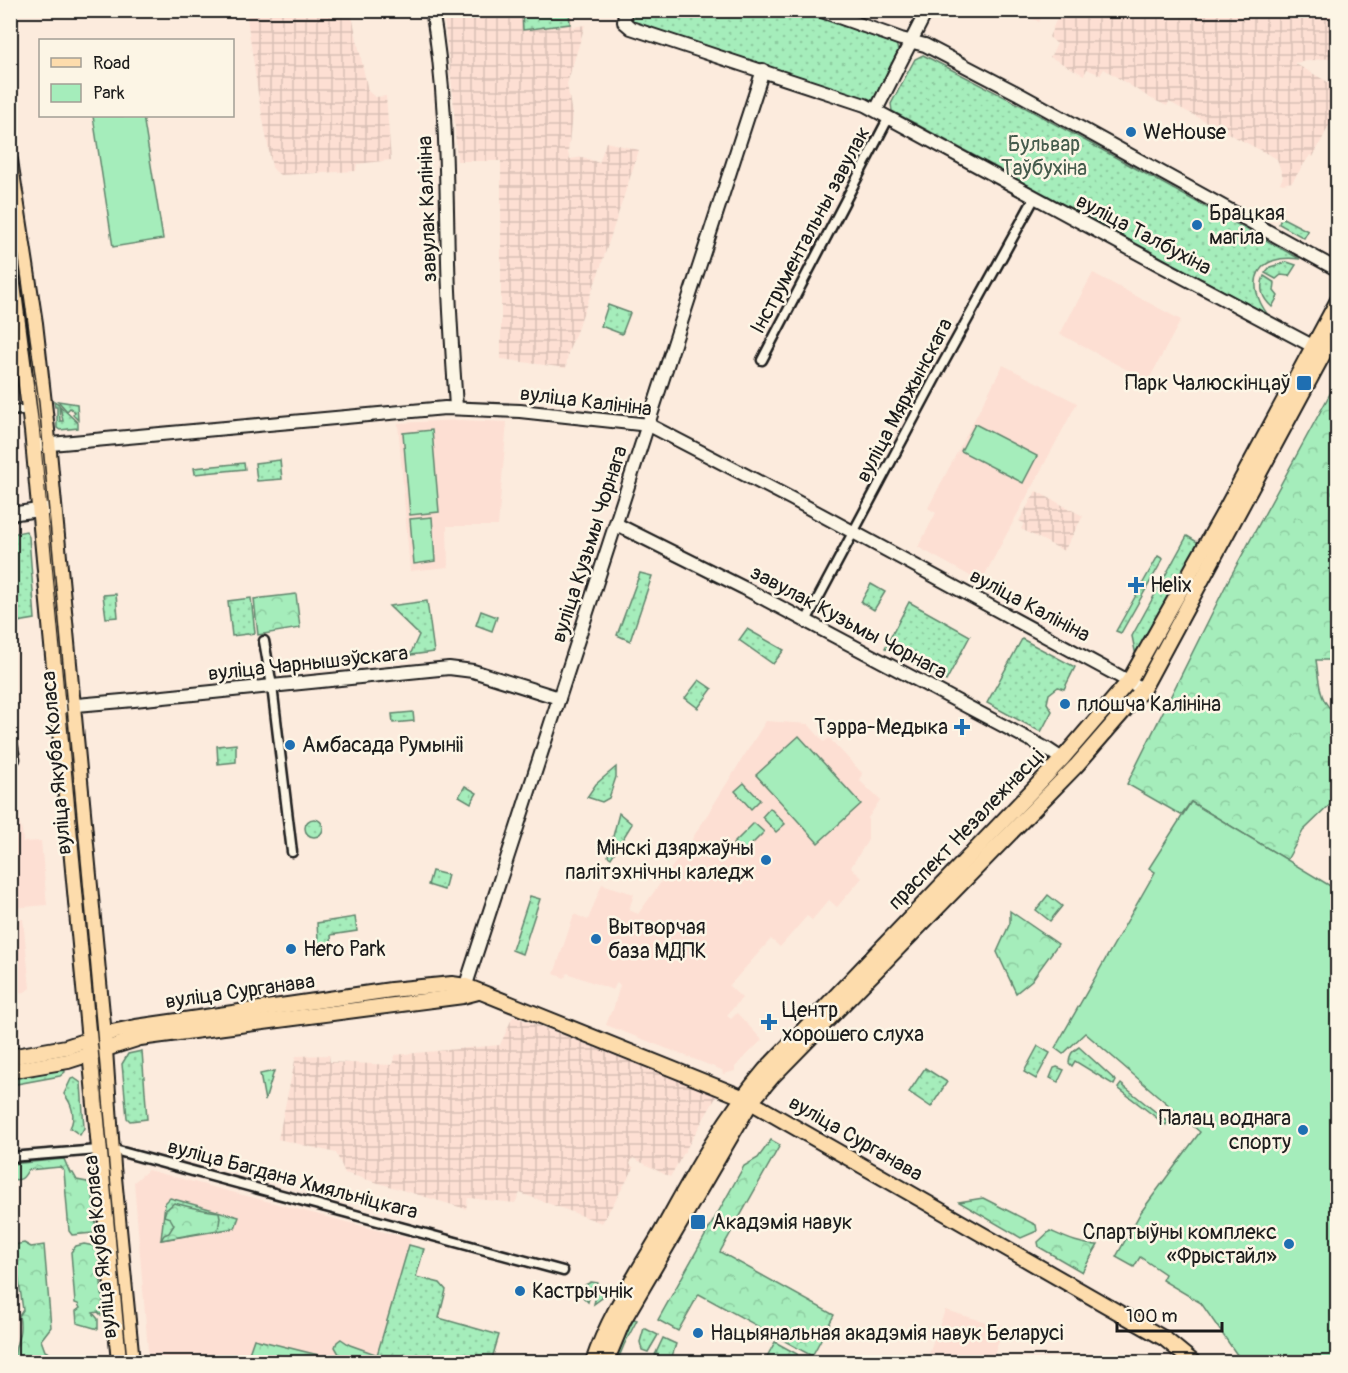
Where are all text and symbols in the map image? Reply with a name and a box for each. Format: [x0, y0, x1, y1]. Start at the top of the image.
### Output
legend [39, 39, 234, 117]
text: Road [93, 52, 130, 75]
text: Park [93, 82, 125, 105]
place label: WeHouse [1143, 119, 1227, 146]
street label: Інструментальны завулак [744, 122, 877, 339]
marker: WeHouse [1124, 125, 1138, 139]
park label: Бульвар Таўбухіна [1001, 131, 1087, 182]
street label: завулак Калініна [411, 135, 444, 283]
street label: вуліца Талбухіна [1071, 187, 1216, 281]
place label: Брацкая магіла [1209, 200, 1285, 251]
marker: Брацкая магіла [1190, 218, 1204, 232]
street label: вуліца Мяржынскага [850, 314, 959, 487]
place label: Парк Чалюскінцаў [1125, 370, 1290, 397]
marker: Парк Чалюскінцаў [1295, 374, 1313, 392]
street label: вуліца Калініна [518, 380, 653, 423]
street label: вуліца Кузьмы Чорнага [545, 442, 634, 646]
street label: завулак Кузьмы Чорнага [746, 559, 952, 686]
street label: вуліца Калініна [965, 562, 1095, 649]
place label: Helix [1150, 572, 1192, 599]
marker: Helix [1127, 576, 1145, 594]
street label: вуліца Чарнышэўскага [207, 640, 410, 687]
street label: вуліца Якуба Коласа [35, 670, 78, 856]
place label: плошча Калініна [1077, 691, 1221, 718]
marker: плошча Калініна [1058, 697, 1072, 711]
place label: Тэрра-Медыка [814, 714, 948, 741]
marker: Тэрра-Медыка [953, 718, 971, 736]
place label: Амбасада Румыніі [302, 732, 464, 759]
marker: Амбасада Румыніі [283, 738, 297, 752]
street label: праспект Незалежнасці [882, 743, 1051, 916]
place label: Мінскі дзяржаўны палітэхнічны каледж [565, 835, 755, 886]
marker: Мінскі дзяржаўны палітэхнічны каледж [759, 853, 773, 867]
place label: Вытворчая база МДПК [608, 914, 707, 965]
marker: Вытворчая база МДПК [589, 932, 603, 946]
place label: Hero Park [303, 936, 386, 963]
marker: Hero Park [284, 942, 298, 956]
street label: вуліца Сурганава [164, 968, 317, 1015]
place label: Центр хорошего слуха [782, 997, 924, 1048]
marker: Центр хорошего слуха [760, 1013, 778, 1031]
street label: вуліца Сурганава [784, 1089, 928, 1188]
place label: Палац воднага спорту [1159, 1105, 1291, 1156]
marker: Палац воднага спорту [1296, 1123, 1310, 1137]
street label: вуліца Багдана Хмяльніцкага [165, 1133, 421, 1226]
street label: вуліца Якуба Коласа [77, 1154, 124, 1340]
place label: Акадэмія навук [712, 1209, 853, 1236]
marker: Акадэмія навук [689, 1213, 707, 1231]
place label: Спартыўны комплекс «Фрыстайл» [1083, 1219, 1277, 1270]
marker: Спартыўны комплекс «Фрыстайл» [1282, 1237, 1296, 1251]
place label: Кастрычнік [532, 1278, 634, 1305]
marker: Кастрычнік [513, 1284, 527, 1298]
scale bar [1117, 1295, 1222, 1333]
text: 100 m [1126, 1305, 1178, 1328]
place label: Нацыянальная акадэмія навук Беларусі [710, 1320, 1064, 1347]
marker: Нацыянальная акадэмія навук Беларусі [691, 1326, 705, 1340]

